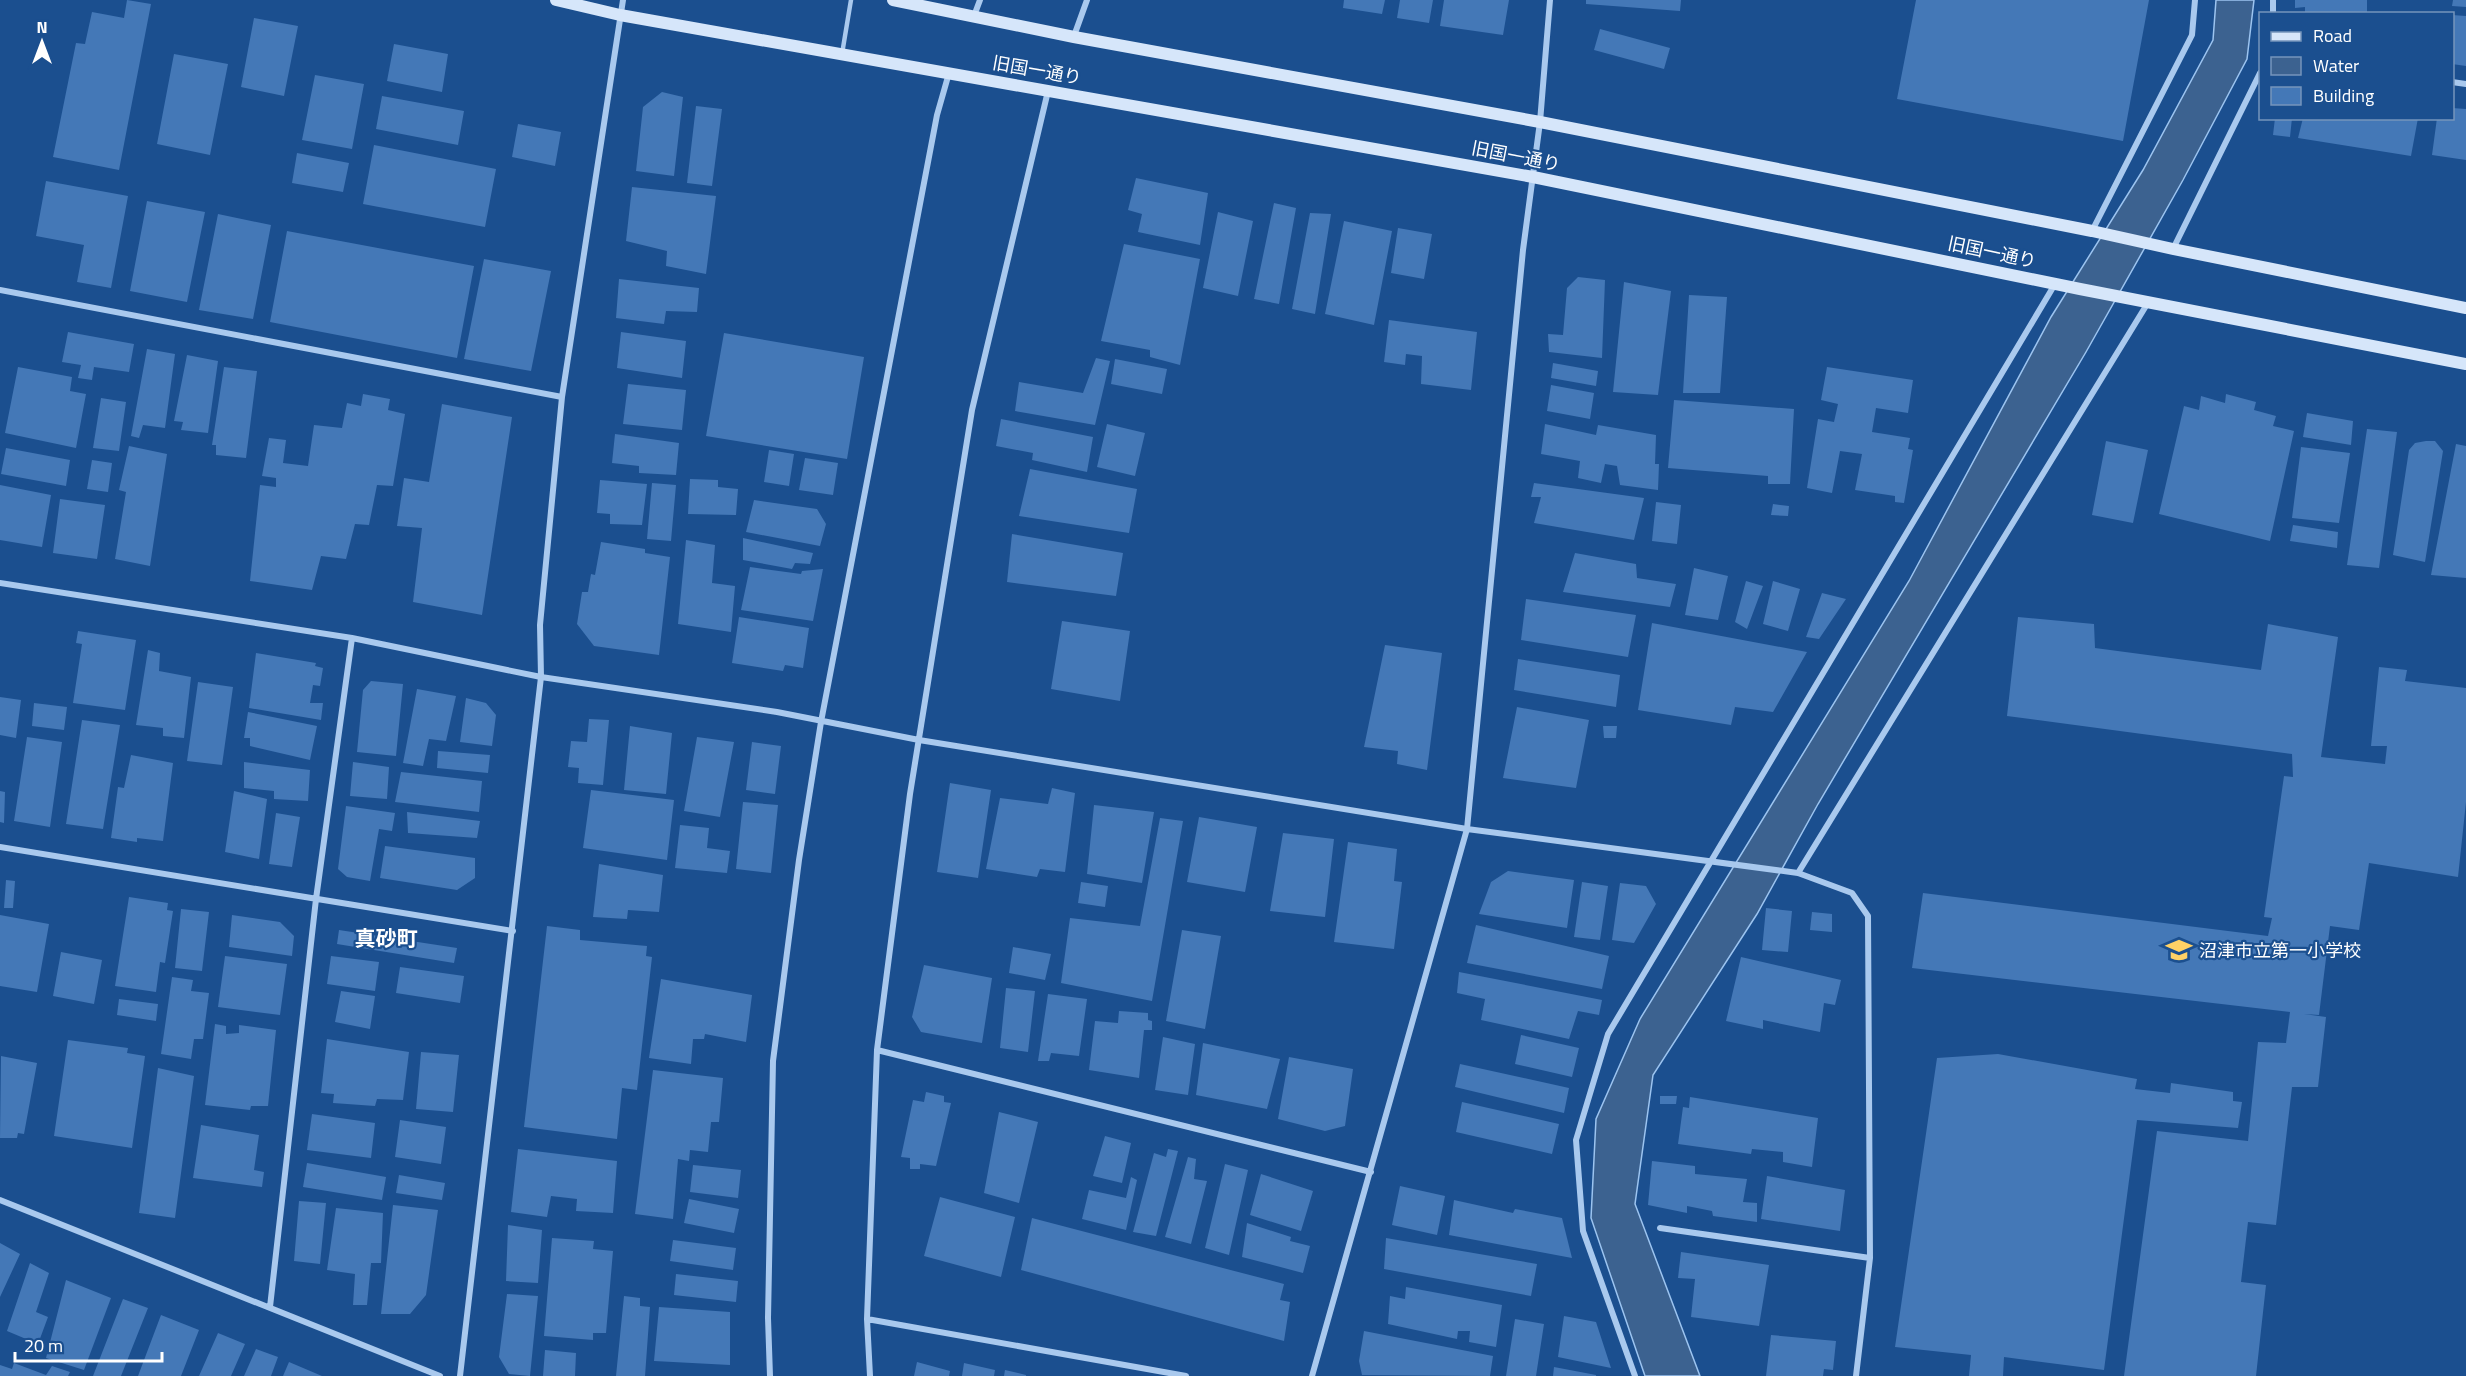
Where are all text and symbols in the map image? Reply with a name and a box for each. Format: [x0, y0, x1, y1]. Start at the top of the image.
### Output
north arrow [12, 12, 72, 72]
legend [2259, 12, 2454, 120]
text: N [36, 15, 48, 39]
text: Road [2313, 22, 2352, 49]
street label: 旧国一通り [990, 49, 1084, 91]
text: Water [2313, 52, 2359, 79]
text: Building [2313, 82, 2374, 109]
street label: 旧国一通り [1469, 134, 1563, 178]
street label: 旧国一通り [1945, 229, 2039, 275]
district label: 真砂町 [355, 922, 418, 954]
school or university icon: 沼津市立第一小学校 [2164, 935, 2194, 965]
place label: 沼津市立第一小学校 [2199, 937, 2361, 964]
scale bar [15, 1325, 162, 1363]
text: 20 m [24, 1332, 63, 1359]

